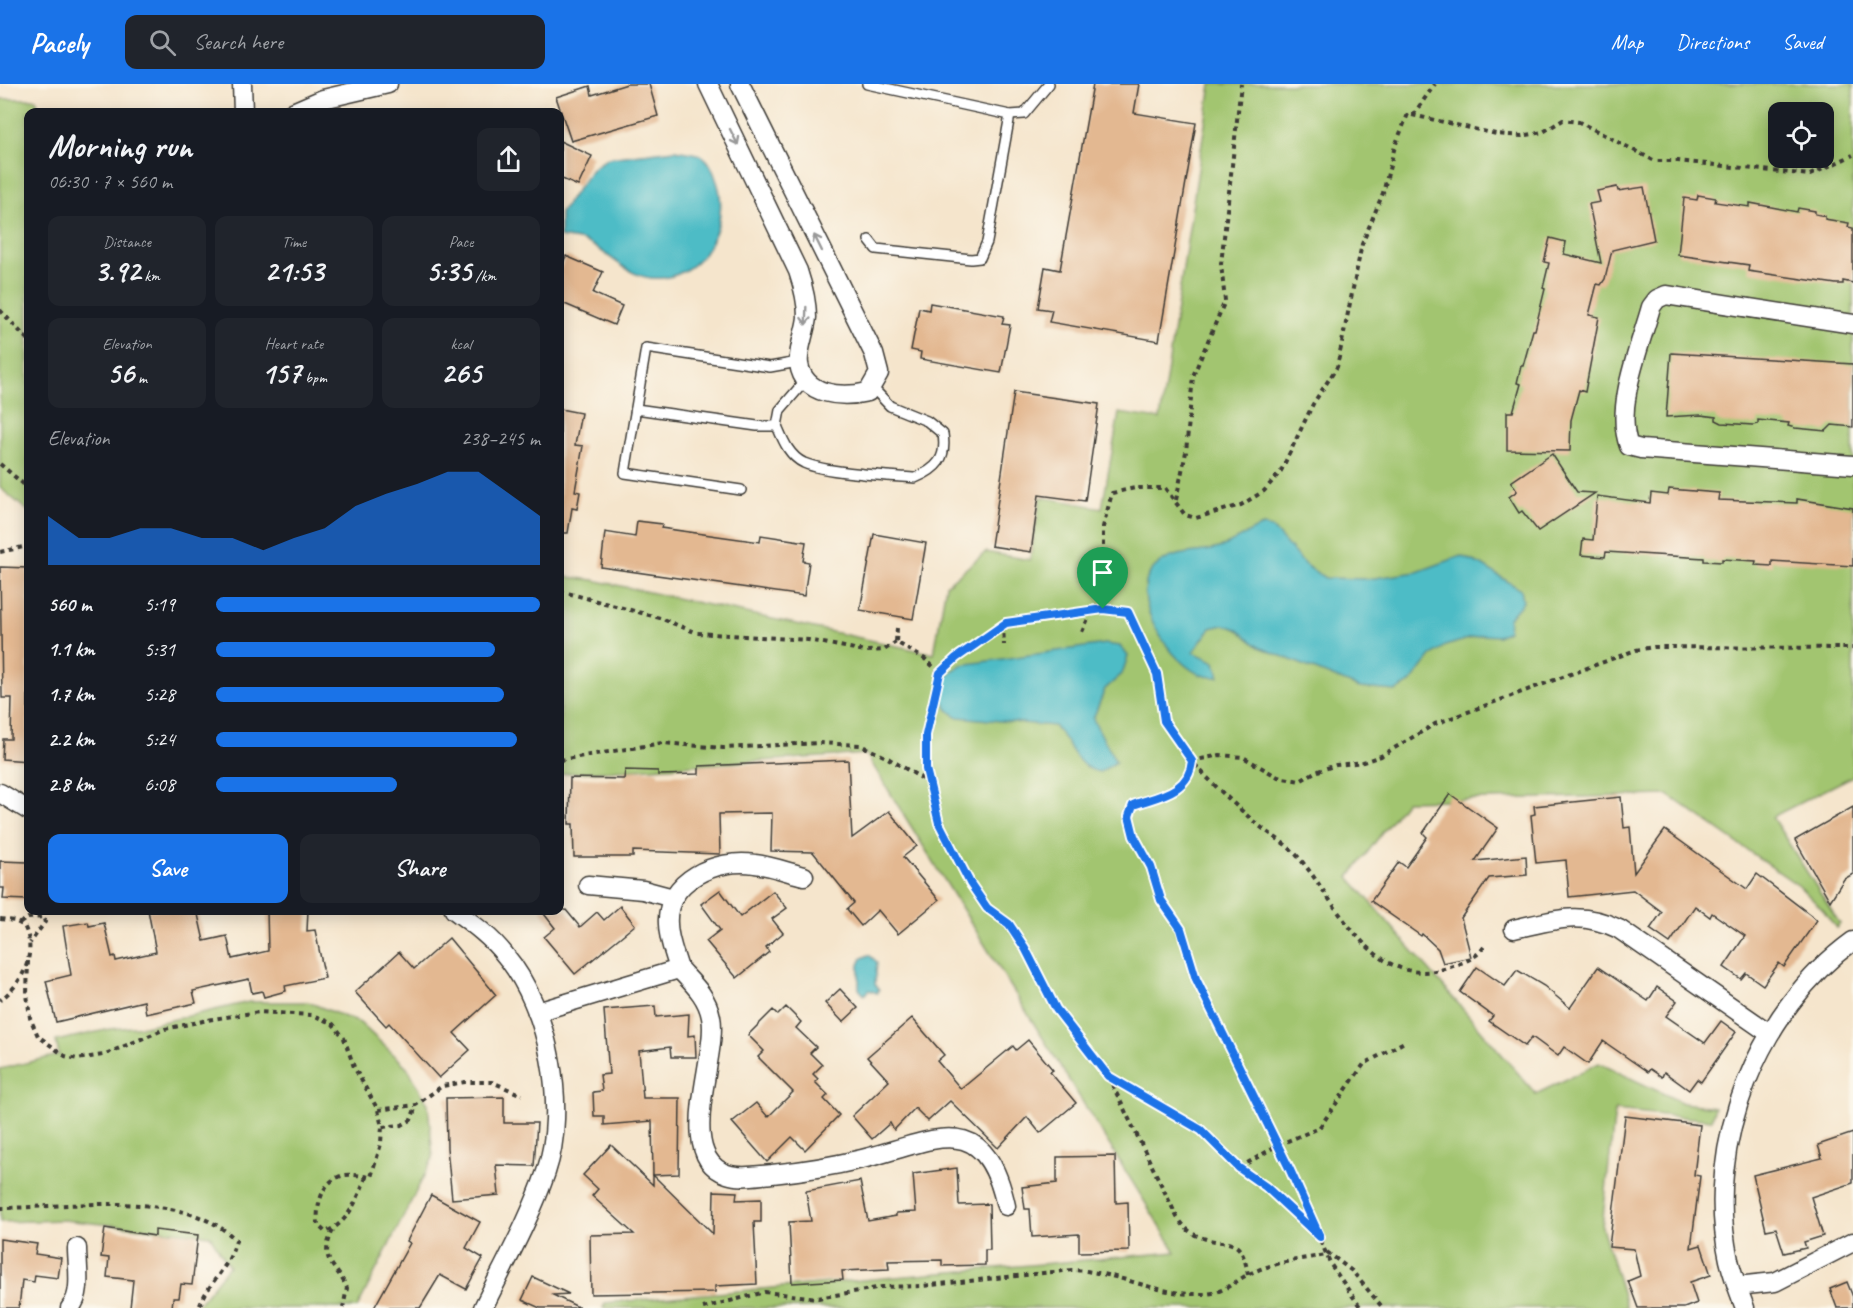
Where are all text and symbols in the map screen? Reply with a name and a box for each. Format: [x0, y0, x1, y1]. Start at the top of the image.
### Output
search box [125, 15, 545, 69]
text: Pacely [30, 25, 89, 60]
icon: search [146, 26, 179, 59]
text: Search here [194, 28, 283, 56]
text: Map [1611, 29, 1643, 55]
text: Directions [1676, 29, 1749, 55]
text: Saved [1782, 29, 1823, 55]
map controls [1768, 102, 1834, 168]
button: locate [1768, 102, 1834, 168]
text: Morning run [48, 125, 192, 167]
one-way arrow [728, 127, 740, 145]
button: share [477, 128, 540, 191]
text: 06:30 · 7 × 560 m [48, 169, 172, 194]
text: Distance [103, 232, 151, 252]
text: Time [282, 232, 306, 252]
text: Pace [449, 232, 473, 252]
one-way arrow [812, 234, 823, 252]
text: 3.92 [94, 252, 140, 290]
text: 21:53 [264, 252, 324, 290]
text: 5:35 [426, 252, 471, 290]
text: km [140, 266, 160, 286]
text: /km [471, 266, 496, 286]
one-way arrow [800, 305, 811, 325]
text: Elevation [102, 334, 152, 354]
text: Heart rate [265, 334, 323, 354]
text: kcal [450, 334, 472, 354]
text: 56 [107, 354, 134, 392]
text: 157 [261, 354, 301, 392]
text: 265 [441, 354, 481, 392]
text: m [134, 368, 147, 388]
text: bpm [301, 368, 327, 388]
text: Elevation [48, 426, 110, 451]
text: 238–245 m [461, 426, 540, 451]
pin [1077, 547, 1128, 609]
icon: arrive [1086, 556, 1119, 589]
text: 560 m [48, 592, 91, 617]
text: 5:19 [144, 592, 175, 617]
text: 1.1 km [48, 637, 95, 662]
text: 5:31 [144, 637, 175, 662]
text: 1.7 km [48, 682, 94, 707]
text: 5:28 [144, 682, 175, 707]
text: 2.2 km [48, 727, 95, 752]
text: 5:24 [144, 727, 175, 752]
text: 2.8 km [48, 772, 95, 797]
text: 6:08 [144, 772, 175, 797]
button: Save [48, 834, 288, 903]
button: Share [300, 834, 540, 903]

